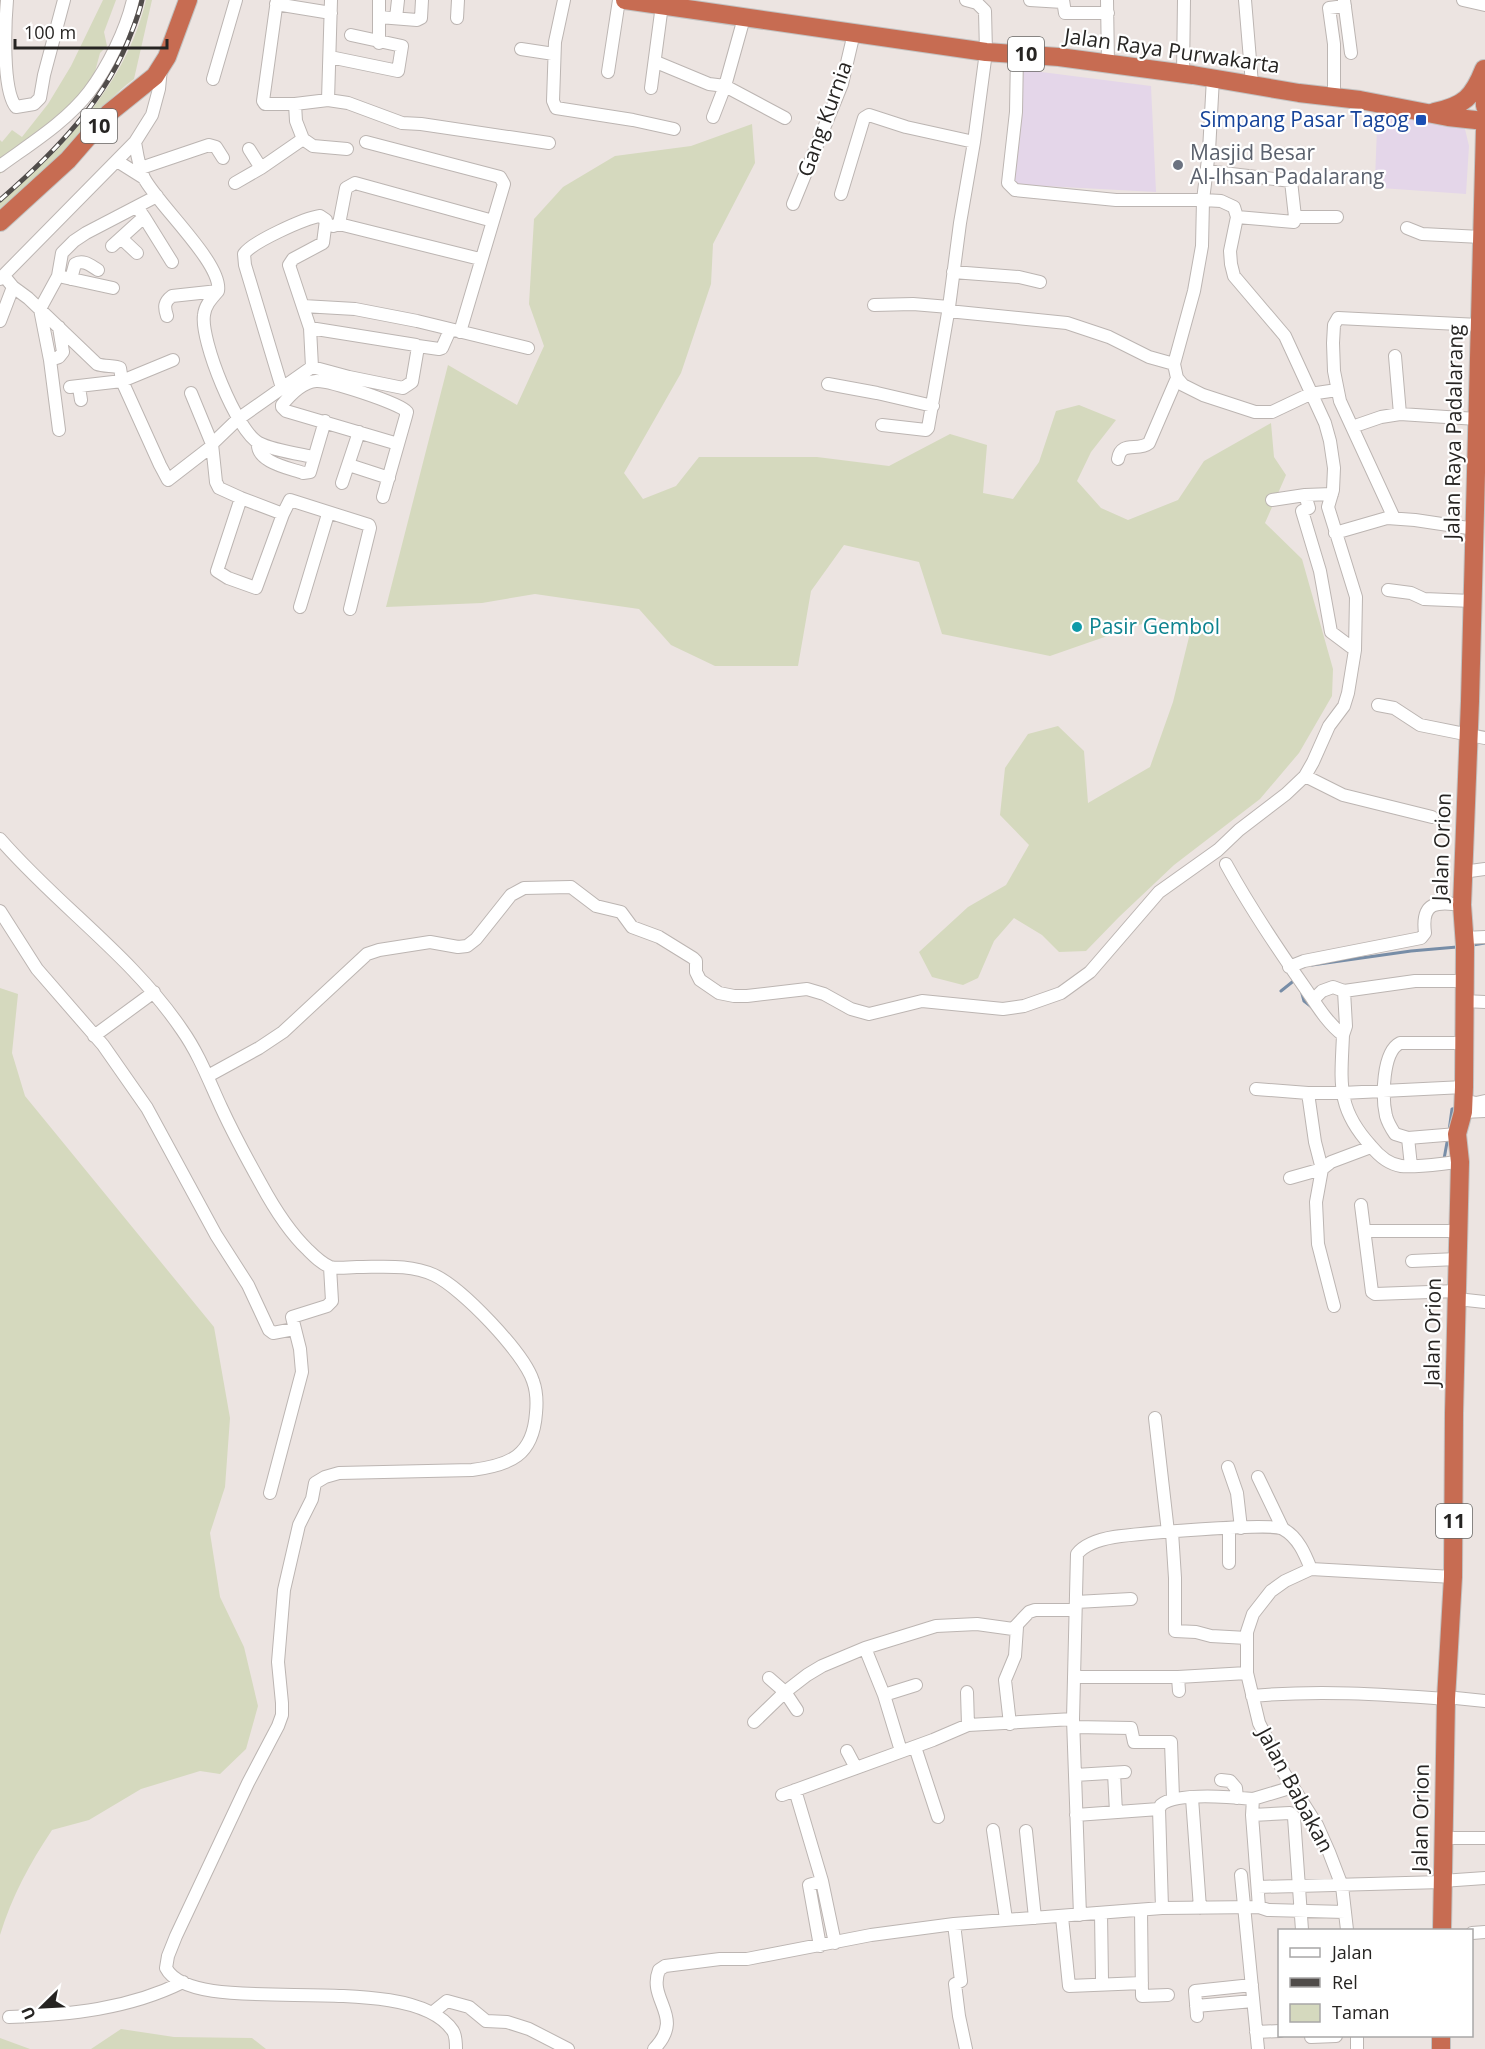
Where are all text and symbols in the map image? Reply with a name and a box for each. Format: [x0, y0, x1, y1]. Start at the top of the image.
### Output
scale bar [15, 12, 166, 50]
text: 100 m [24, 20, 76, 44]
street label: Jalan Raya Purwakarta [1061, 21, 1282, 79]
road number: 10 [1008, 37, 1044, 71]
street label: Gang Kurnia [790, 57, 858, 180]
place label: Simpang Pasar Tagog [1200, 105, 1409, 133]
road number: 10 [81, 109, 117, 143]
marker: Simpang Pasar Tagog [1414, 113, 1428, 127]
place label: Masjid Besar Al-Ihsan Padalarang [1190, 138, 1384, 190]
marker: Masjid Besar Al-Ihsan Padalarang [1171, 158, 1185, 172]
street label: Jalan Raya Padalarang [1437, 324, 1469, 542]
place label: Pasir Gembol [1089, 612, 1220, 640]
marker: Pasir Gembol [1070, 620, 1084, 634]
street label: Jalan Orion [1425, 792, 1457, 904]
street label: Jalan Orion [1417, 1278, 1447, 1388]
road number: 11 [1436, 1504, 1472, 1538]
street label: Jalan Babakan [1250, 1720, 1341, 1857]
street label: Jalan Orion [1405, 1764, 1435, 1874]
legend [1278, 1929, 1473, 2037]
text: Jalan [1330, 1940, 1372, 1964]
text: Rel [1332, 1970, 1358, 1994]
north arrow [12, 1977, 72, 2037]
text: Taman [1332, 2000, 1390, 2024]
text: U [16, 2003, 41, 2023]

